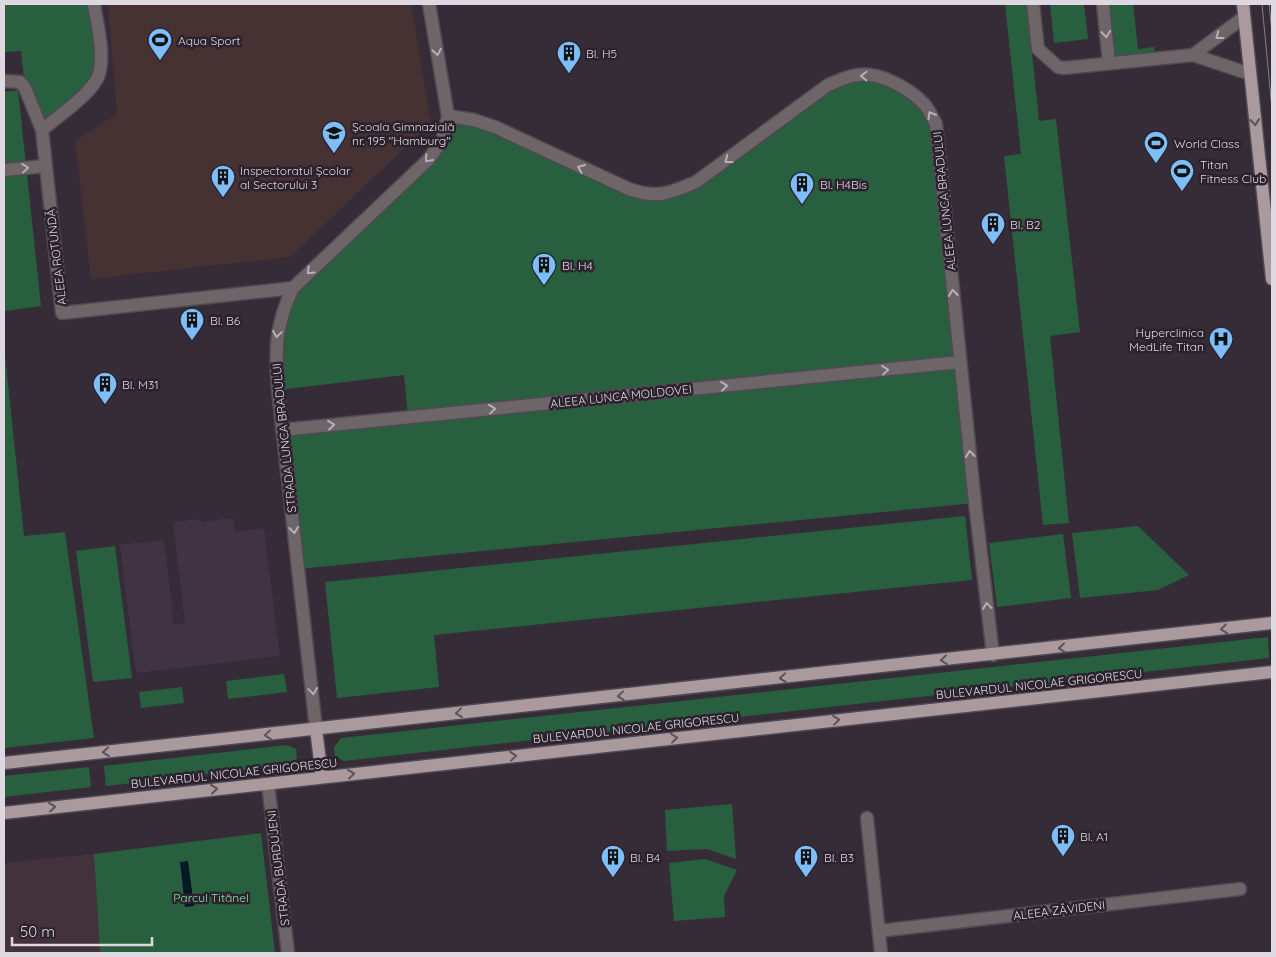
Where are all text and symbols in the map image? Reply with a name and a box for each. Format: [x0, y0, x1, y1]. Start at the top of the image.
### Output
sports icon: Aqua Sport [147, 27, 173, 61]
one-way arrow [1100, 30, 1111, 38]
one-way arrow [1216, 30, 1225, 38]
place label: Aqua Sport [178, 33, 240, 48]
building icon: Bl. H5 [556, 40, 582, 74]
place label: Bl. H5 [586, 46, 617, 61]
one-way arrow [432, 47, 442, 56]
one-way arrow [860, 70, 868, 81]
one-way arrow [927, 111, 937, 120]
one-way arrow [1250, 118, 1261, 126]
place label: Școala Gimnazială nr. 195 "Hamburg" [352, 119, 454, 148]
school or university icon: Școala Gimnazială nr. 195 "Hamburg" [321, 120, 347, 154]
sports icon: World Class [1143, 130, 1169, 164]
street label: ALEEA LUNCA BRADULUI [929, 131, 959, 271]
place label: World Class [1174, 136, 1240, 151]
one-way arrow [424, 154, 433, 163]
one-way arrow [724, 154, 734, 163]
place label: Titan Fitness Club [1200, 157, 1266, 186]
sports icon: Titan Fitness Club [1169, 158, 1195, 192]
one-way arrow [21, 163, 29, 174]
place label: Inspectoratul Școlar al Sectorului 3 [240, 163, 351, 192]
one-way arrow [577, 163, 586, 174]
building icon: Inspectoratul Școlar al Sectorului 3 [210, 164, 236, 198]
building icon: Bl. H4Bis [789, 171, 815, 205]
place label: Bl. H4Bis [820, 177, 867, 192]
street label: ALEEA ROTUNDĂ [43, 208, 69, 306]
building icon: Bl. B2 [980, 211, 1006, 245]
place label: Bl. B2 [1010, 217, 1041, 232]
building icon: Bl. H4 [531, 252, 557, 286]
place label: Bl. H4 [562, 258, 593, 273]
one-way arrow [307, 266, 316, 275]
one-way arrow [948, 288, 959, 296]
building icon: Bl. B6 [179, 307, 205, 341]
place label: Bl. B6 [210, 313, 241, 328]
place label: Hyperclinica MedLife Titan [1129, 325, 1204, 354]
hospital icon: Hyperclinica MedLife Titan [1208, 326, 1234, 360]
one-way arrow [273, 329, 283, 338]
street label: STRADA LUNCA BRADULUI [269, 363, 299, 513]
one-way arrow [882, 365, 890, 376]
building icon: Bl. M31 [92, 371, 118, 405]
place label: Bl. M31 [122, 377, 159, 392]
street label: ALEEA LUNCA MOLDOVEI [550, 381, 692, 411]
one-way arrow [720, 381, 728, 392]
one-way arrow [489, 404, 497, 415]
one-way arrow [327, 420, 335, 431]
one-way arrow [964, 450, 975, 458]
one-way arrow [288, 526, 299, 534]
one-way arrow [982, 602, 992, 611]
one-way arrow [1219, 623, 1227, 634]
one-way arrow [1058, 642, 1066, 653]
one-way arrow [940, 654, 948, 665]
street label: BULEVARDUL NICOLAE GRIGORESCU [935, 666, 1143, 702]
one-way arrow [778, 672, 786, 683]
one-way arrow [307, 688, 318, 696]
one-way arrow [617, 690, 625, 701]
one-way arrow [455, 707, 463, 718]
street label: BULEVARDUL NICOLAE GRIGORESCU [532, 710, 740, 746]
one-way arrow [832, 715, 840, 726]
one-way arrow [264, 729, 272, 740]
one-way arrow [671, 733, 679, 744]
one-way arrow [102, 746, 110, 757]
one-way arrow [509, 751, 517, 762]
street label: BULEVARDUL NICOLAE GRIGORESCU [130, 755, 338, 791]
one-way arrow [348, 769, 356, 780]
one-way arrow [210, 784, 218, 795]
one-way arrow [49, 802, 57, 813]
street label: STRADA BURDUJENI [263, 809, 293, 927]
building icon: Bl. A1 [1050, 823, 1076, 857]
place label: Bl. A1 [1080, 829, 1108, 844]
building icon: Bl. B4 [600, 844, 626, 878]
building icon: Bl. B3 [793, 844, 819, 878]
place label: Bl. B4 [630, 850, 660, 865]
place label: Bl. B3 [824, 850, 854, 865]
park label: Parcul Titănel [173, 890, 249, 905]
street label: ALEEA ZĂVIDENI [1012, 897, 1106, 923]
scale bar [12, 914, 152, 946]
text: 50 m [20, 922, 55, 941]

